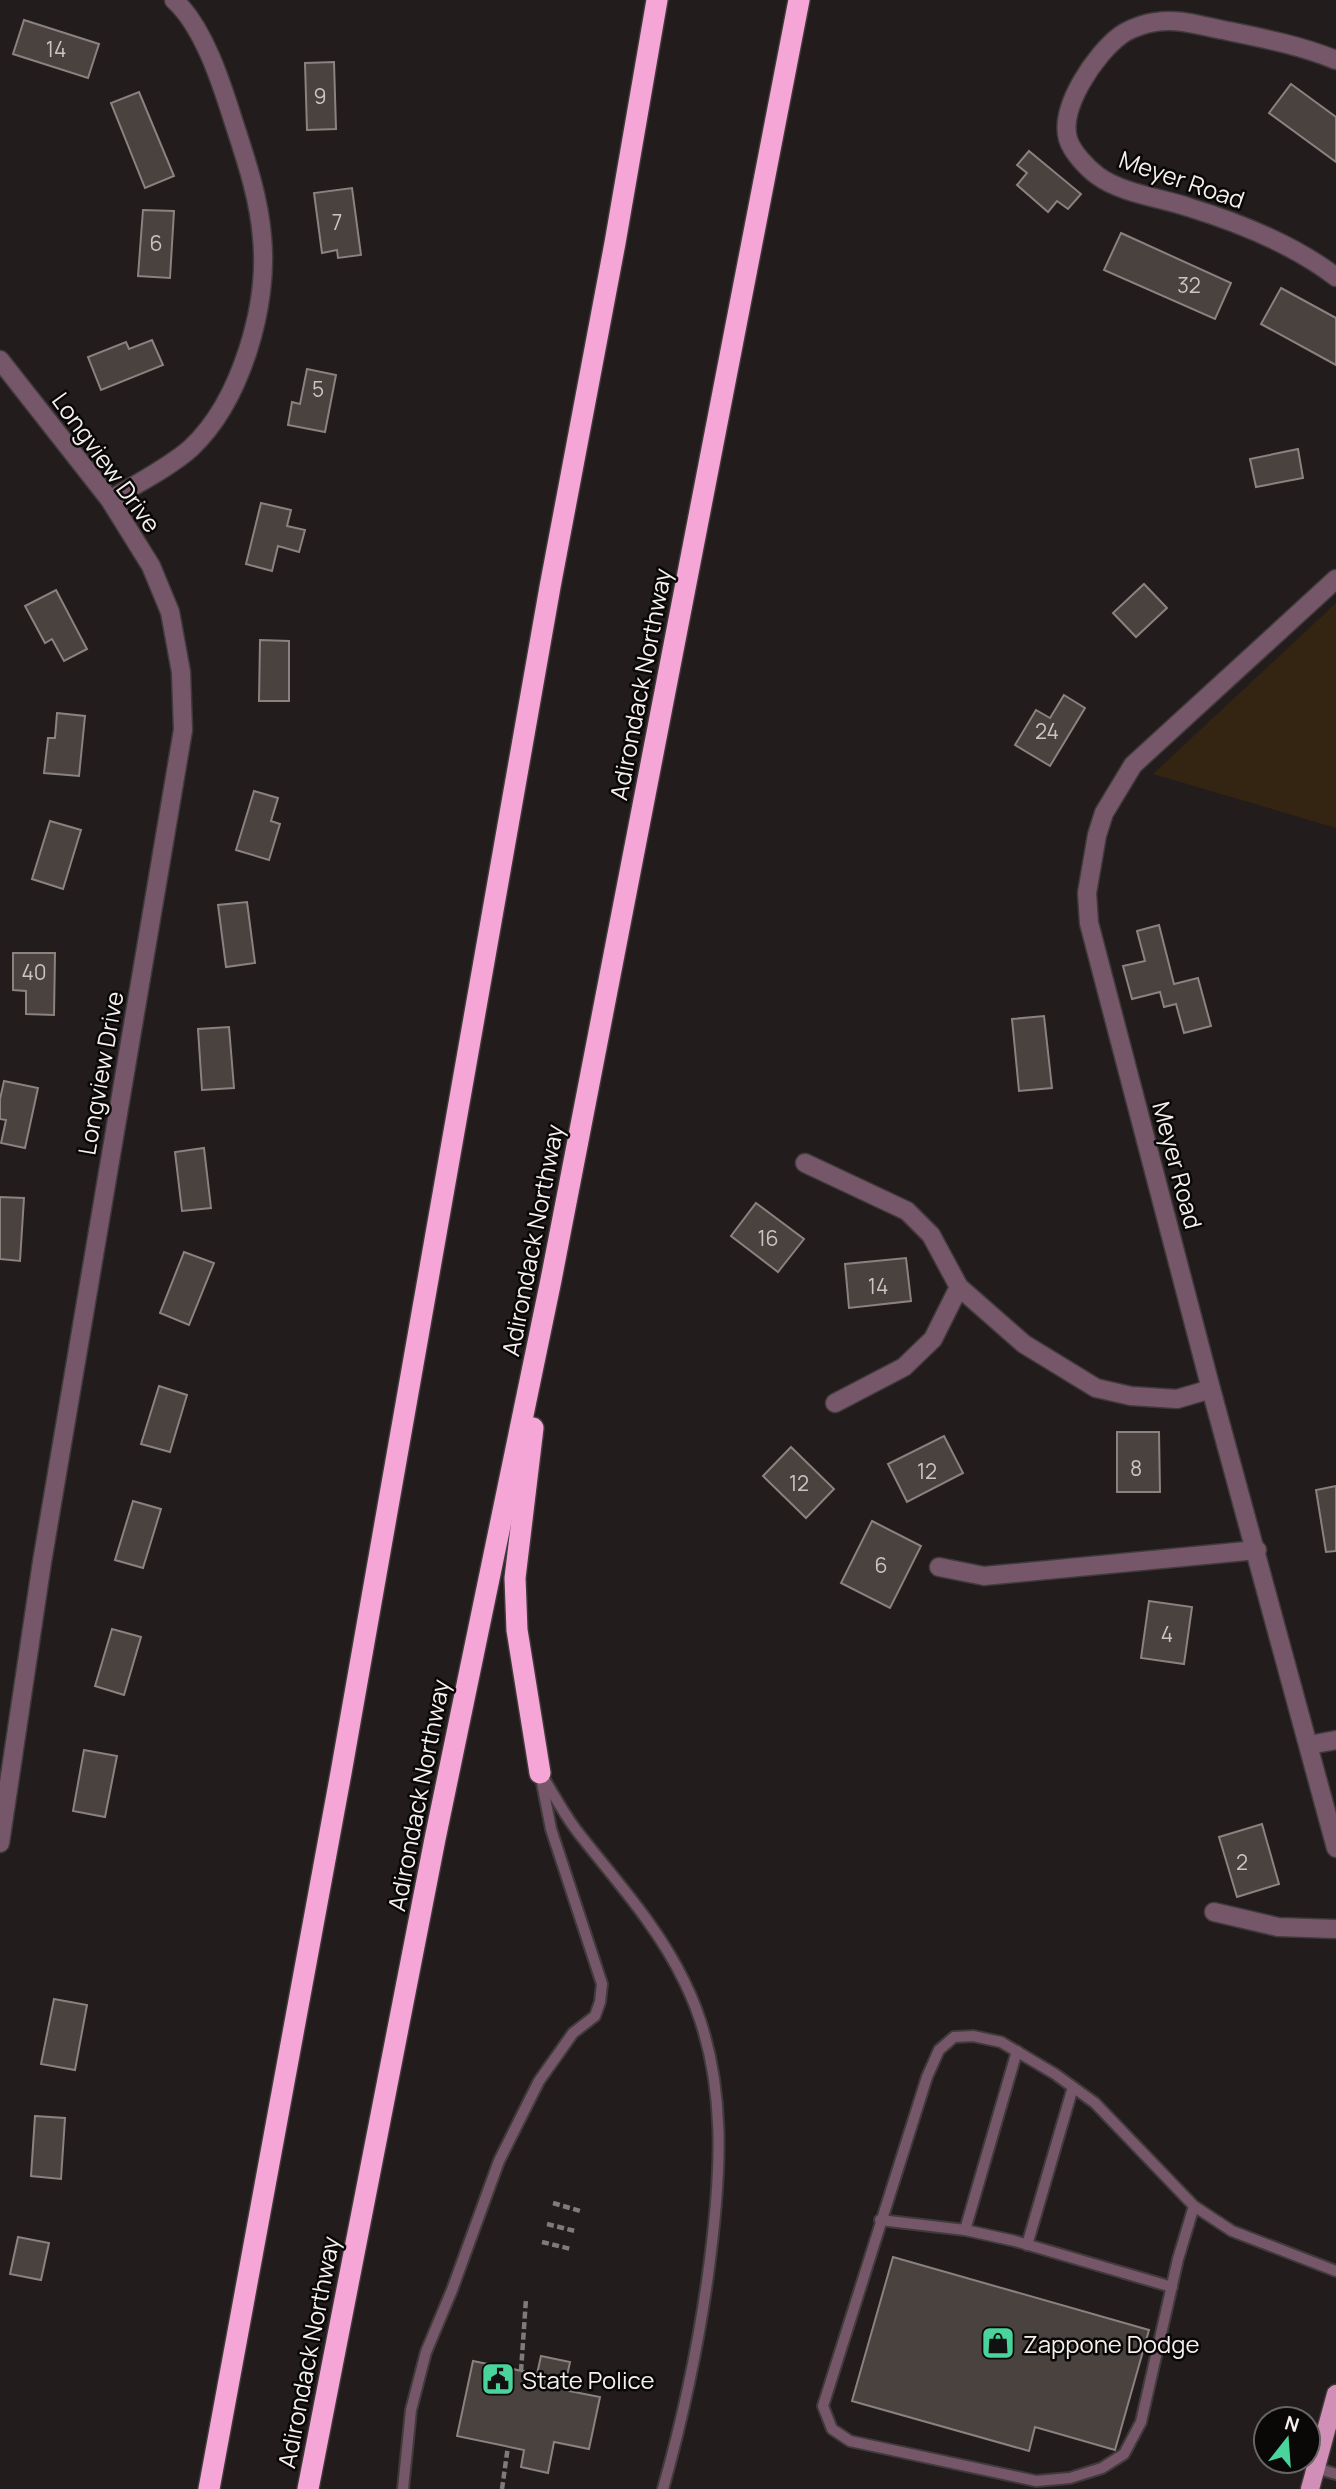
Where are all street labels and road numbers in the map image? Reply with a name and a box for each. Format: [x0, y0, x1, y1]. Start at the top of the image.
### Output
street label: Meyer Road [1115, 142, 1249, 216]
street label: Longview Drive [45, 385, 169, 539]
street label: Adirondack Northway [601, 565, 679, 803]
street label: Longview Drive [69, 989, 131, 1157]
street label: Meyer Road [1145, 1098, 1211, 1232]
street label: Adirondack Northway [493, 1121, 571, 1359]
street label: Adirondack Northway [379, 1676, 457, 1914]
street label: Adirondack Northway [269, 2233, 347, 2471]

